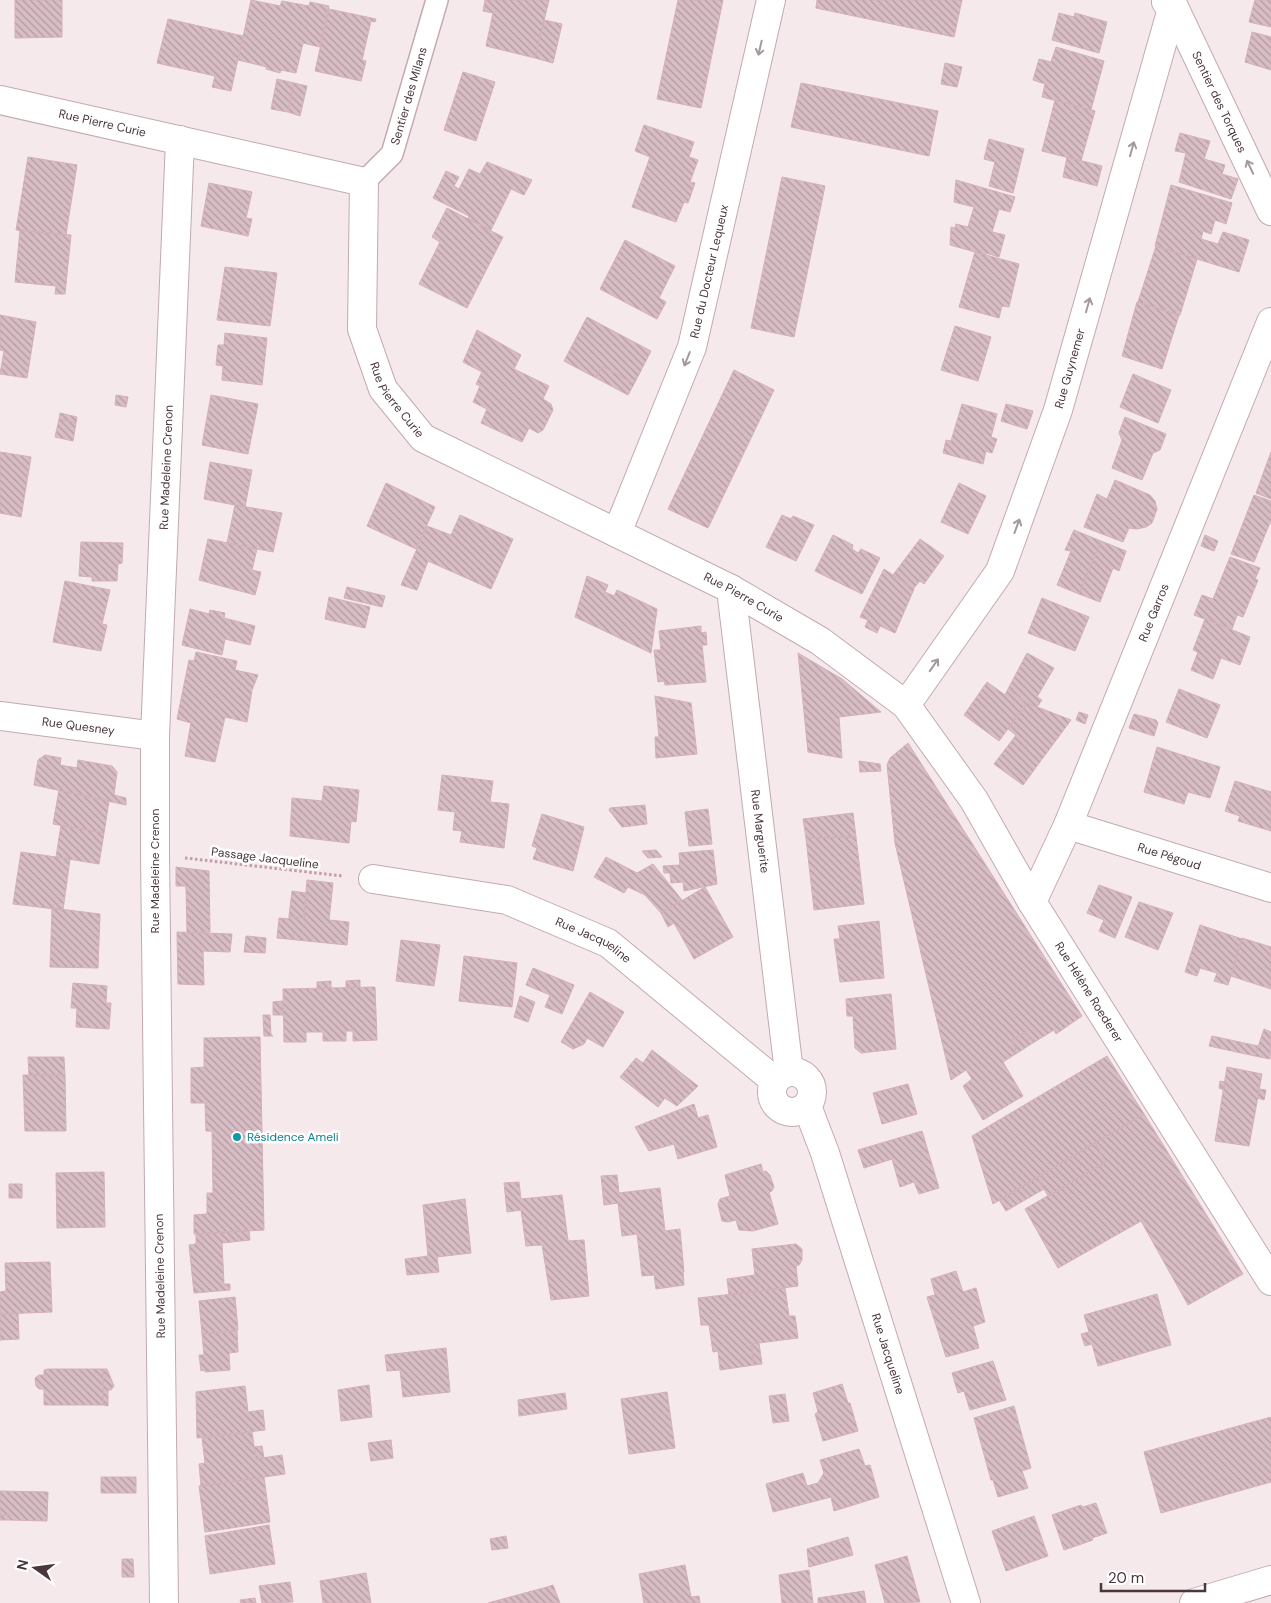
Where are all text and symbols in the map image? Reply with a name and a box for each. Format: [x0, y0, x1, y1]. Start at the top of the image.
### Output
one-way arrow [755, 39, 764, 55]
street label: Sentier des Milans [387, 45, 431, 147]
street label: Sentier des Torques [1188, 49, 1250, 155]
street label: Rue Pierre Curie [57, 105, 148, 141]
one-way arrow [1128, 141, 1138, 157]
one-way arrow [1245, 160, 1254, 175]
street label: Rue du Docteur Lequeux [686, 203, 732, 340]
one-way arrow [1083, 297, 1093, 313]
street label: Rue Guynemer [1051, 326, 1089, 410]
one-way arrow [682, 351, 691, 366]
street label: Rue Pierre Curie [366, 360, 428, 441]
street label: Rue Madeleine Crenon [156, 404, 177, 530]
one-way arrow [1012, 518, 1022, 534]
street label: Rue Pierre Curie [701, 569, 787, 626]
street label: Rue Garros [1135, 581, 1173, 644]
one-way arrow [929, 659, 940, 672]
street label: Rue Quesney [41, 713, 116, 739]
street label: Rue Marguerite [747, 789, 773, 874]
street label: Rue Madeleine Crenon [147, 809, 163, 933]
street label: Rue Pégoud [1136, 839, 1203, 874]
street label: Passage Jacqueline [210, 843, 320, 873]
street label: Rue Jacqueline [553, 914, 635, 967]
street label: Rue Hélène Roederer [1051, 939, 1127, 1046]
place label: Résidence Ameli [247, 1129, 339, 1145]
marker: Résidence Ameli [231, 1131, 243, 1143]
street label: Rue Madeleine Crenon [151, 1213, 169, 1339]
street label: Rue Jacqueline [868, 1312, 908, 1397]
north arrow [10, 1543, 60, 1593]
text: N [12, 1558, 32, 1572]
scale bar [1101, 1560, 1205, 1592]
text: 20 m [1108, 1568, 1144, 1588]

